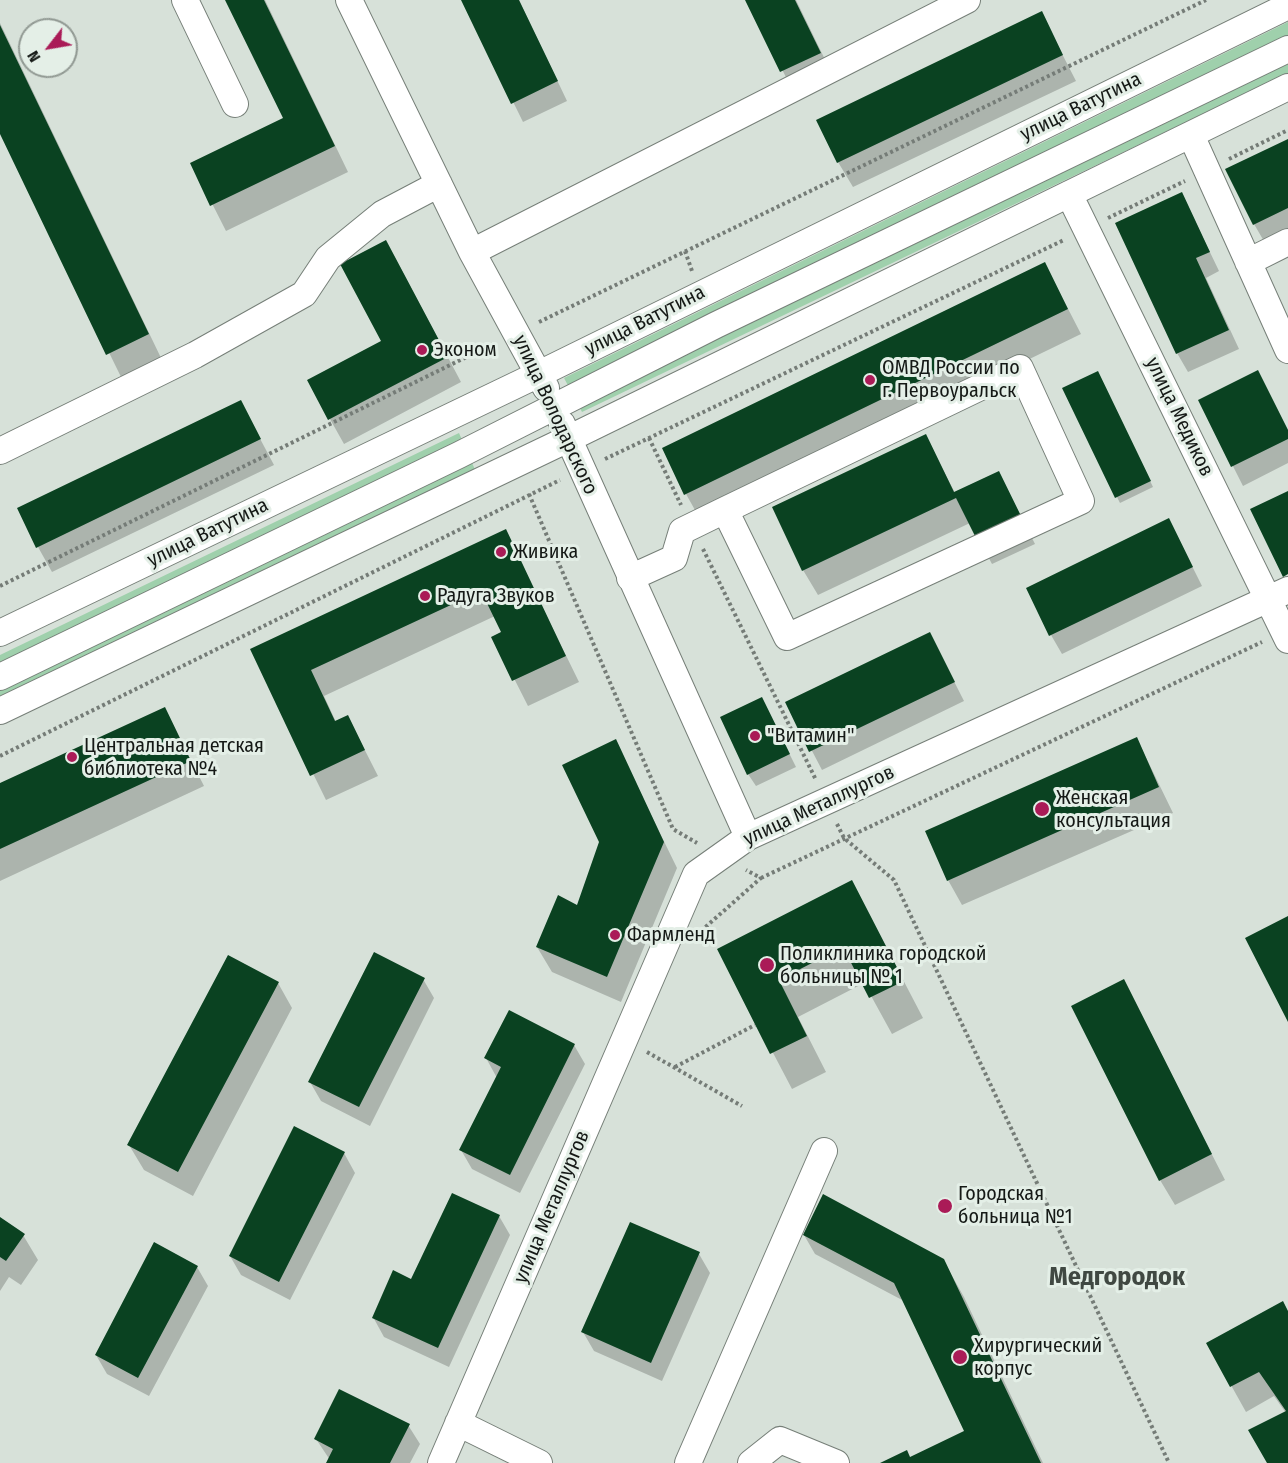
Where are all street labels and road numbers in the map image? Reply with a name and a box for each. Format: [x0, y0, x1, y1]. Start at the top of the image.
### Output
street label: улица Ватутина [1017, 67, 1145, 147]
street label: улица Ватутина [581, 280, 709, 362]
street label: улица Володарского [508, 331, 602, 499]
street label: улица Медиков [1140, 354, 1218, 480]
street label: улица Ватутина [144, 493, 272, 573]
street label: улица Металлургов [740, 761, 898, 851]
street label: улица Металлургов [509, 1127, 595, 1287]

